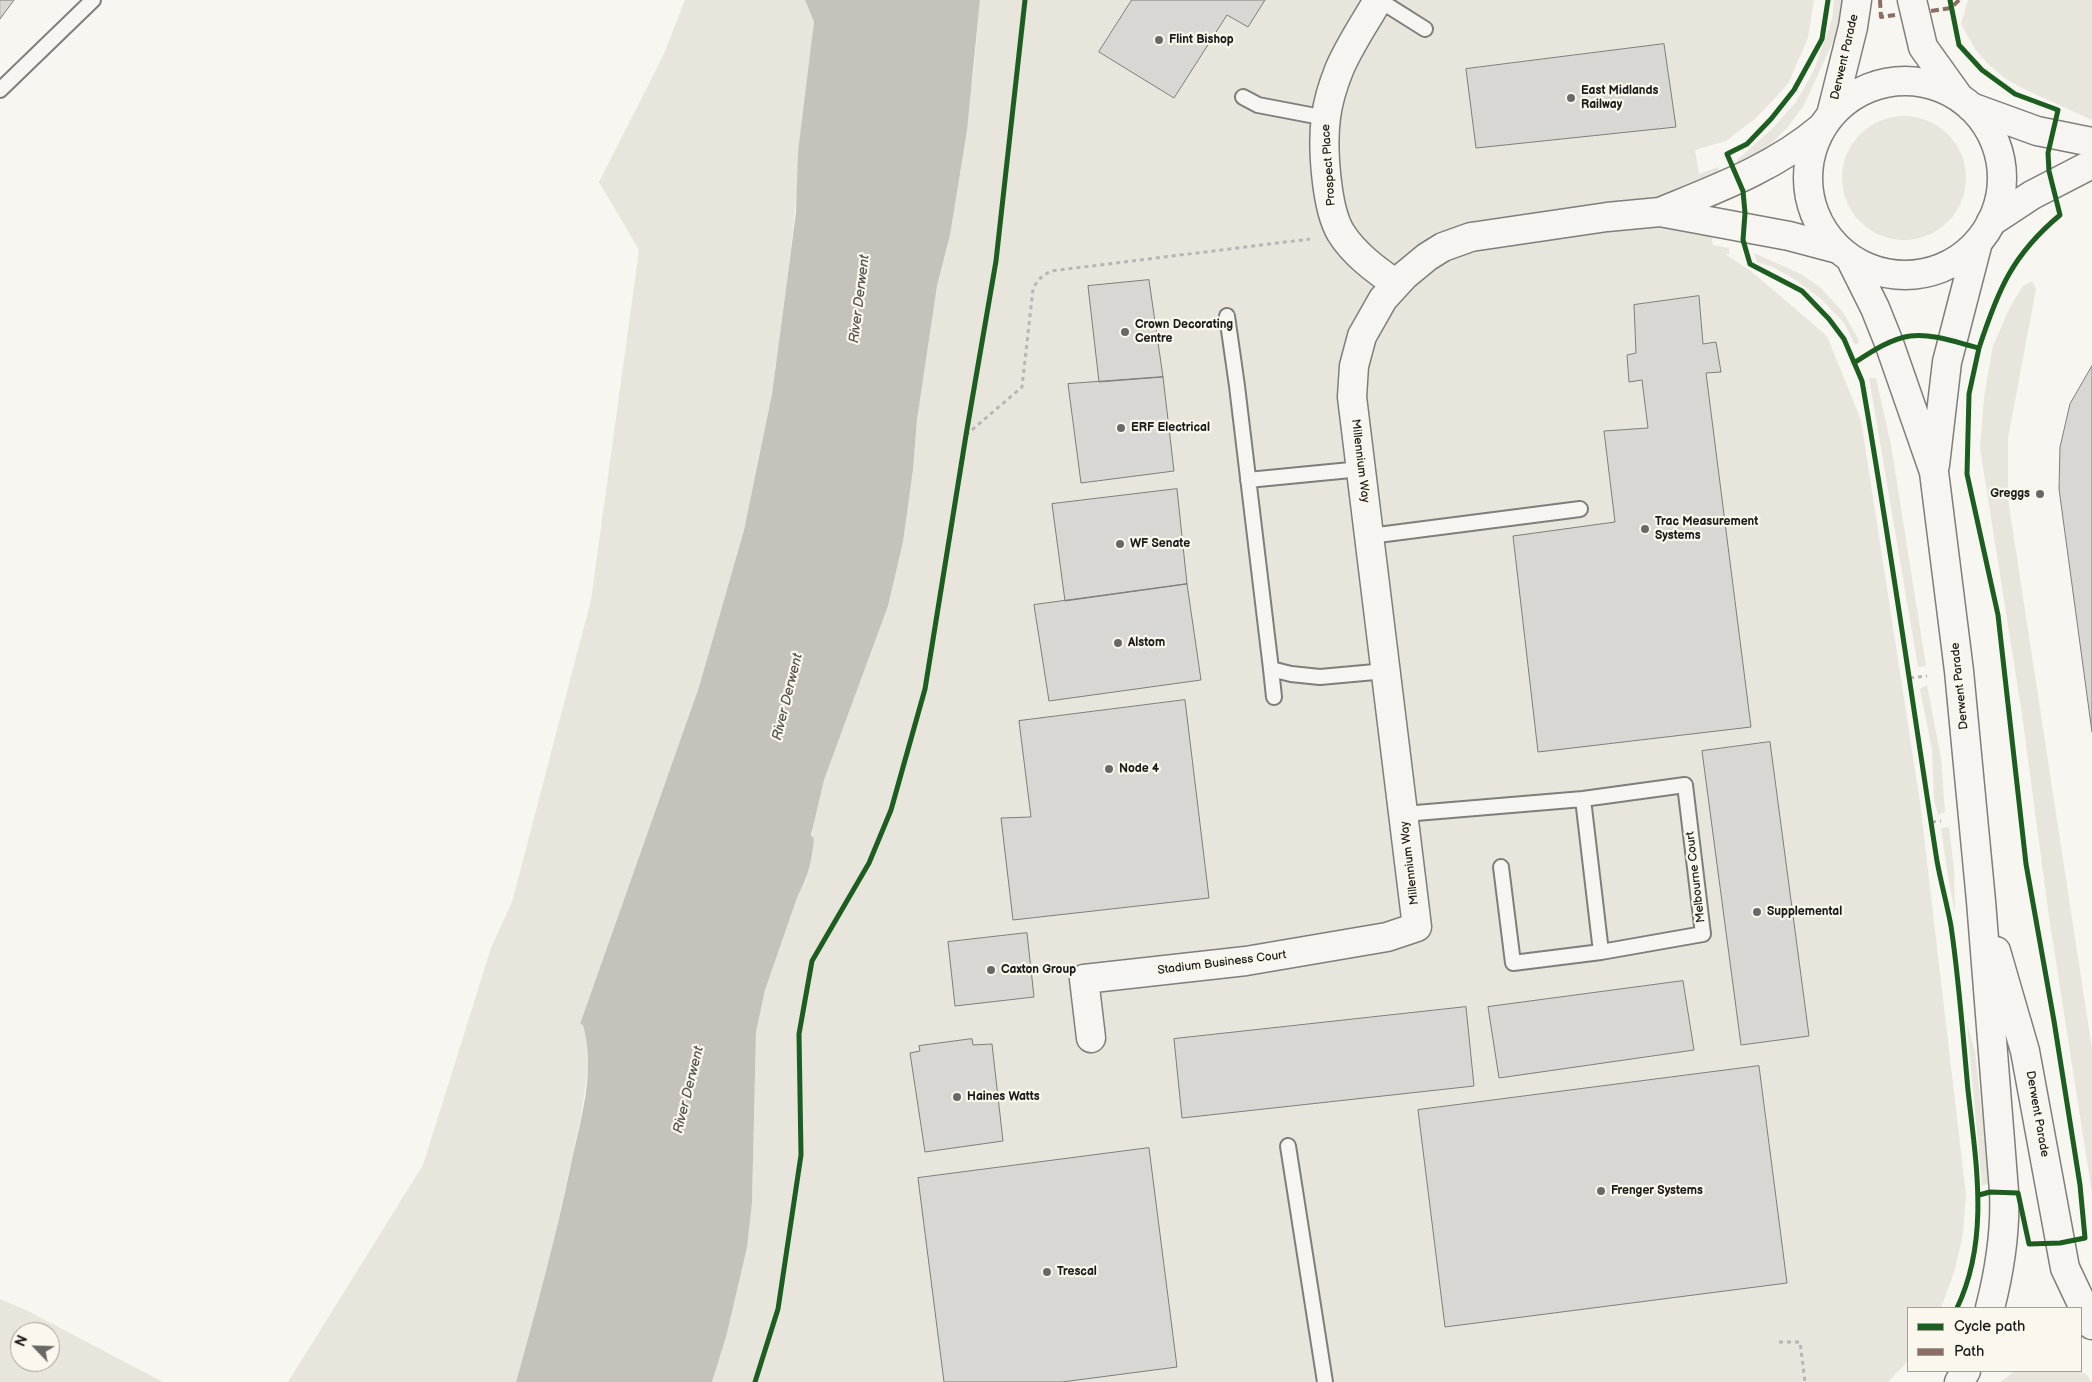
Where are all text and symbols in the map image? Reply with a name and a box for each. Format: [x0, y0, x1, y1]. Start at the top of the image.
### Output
street label: Derwent Parade [1828, 13, 1862, 101]
place label: Flint Bishop [1169, 33, 1234, 47]
marker: Flint Bishop [1153, 34, 1165, 46]
place label: East Midlands Railway [1581, 84, 1658, 112]
marker: East Midlands Railway [1565, 92, 1577, 104]
street label: Prospect Place [1319, 123, 1339, 207]
water label: River Derwent [846, 254, 874, 344]
place label: Crown Decorating Centre [1135, 318, 1233, 346]
marker: Crown Decorating Centre [1119, 326, 1131, 338]
street label: Millennium Way [1348, 418, 1372, 504]
place label: ERF Electrical [1131, 421, 1210, 435]
marker: ERF Electrical [1115, 422, 1127, 434]
place label: Greggs [1990, 487, 2030, 501]
marker: Greggs [2034, 488, 2046, 500]
place label: Trac Measurement Systems [1655, 515, 1758, 543]
marker: Trac Measurement Systems [1639, 523, 1651, 535]
place label: WF Senate [1130, 537, 1190, 551]
marker: WF Senate [1114, 538, 1126, 550]
place label: Alstom [1128, 636, 1165, 650]
marker: Alstom [1112, 637, 1124, 649]
street label: Derwent Parade [1948, 642, 1972, 730]
water label: River Derwent [769, 652, 807, 742]
place label: Node 4 [1119, 762, 1159, 776]
marker: Node 4 [1103, 763, 1115, 775]
street label: Millennium Way [1398, 820, 1422, 906]
street label: Melbourne Court [1683, 831, 1709, 923]
place label: Supplemental [1767, 905, 1842, 919]
marker: Supplemental [1751, 906, 1763, 918]
street label: Stadium Business Court [1157, 948, 1287, 978]
place label: Caxton Group [1001, 963, 1076, 977]
marker: Caxton Group [985, 964, 997, 976]
water label: River Derwent [670, 1045, 708, 1135]
street label: Derwent Parade [2022, 1070, 2052, 1158]
place label: Haines Watts [967, 1090, 1040, 1104]
marker: Haines Watts [951, 1091, 963, 1103]
place label: Frenger Systems [1611, 1184, 1703, 1198]
marker: Frenger Systems [1595, 1185, 1607, 1197]
place label: Trescal [1057, 1265, 1097, 1279]
marker: Trescal [1041, 1266, 1053, 1278]
legend [1907, 1307, 2082, 1372]
text: Cycle path [1954, 1317, 2025, 1336]
north arrow [10, 1322, 60, 1372]
text: N [12, 1333, 32, 1349]
text: Path [1954, 1342, 1984, 1361]

